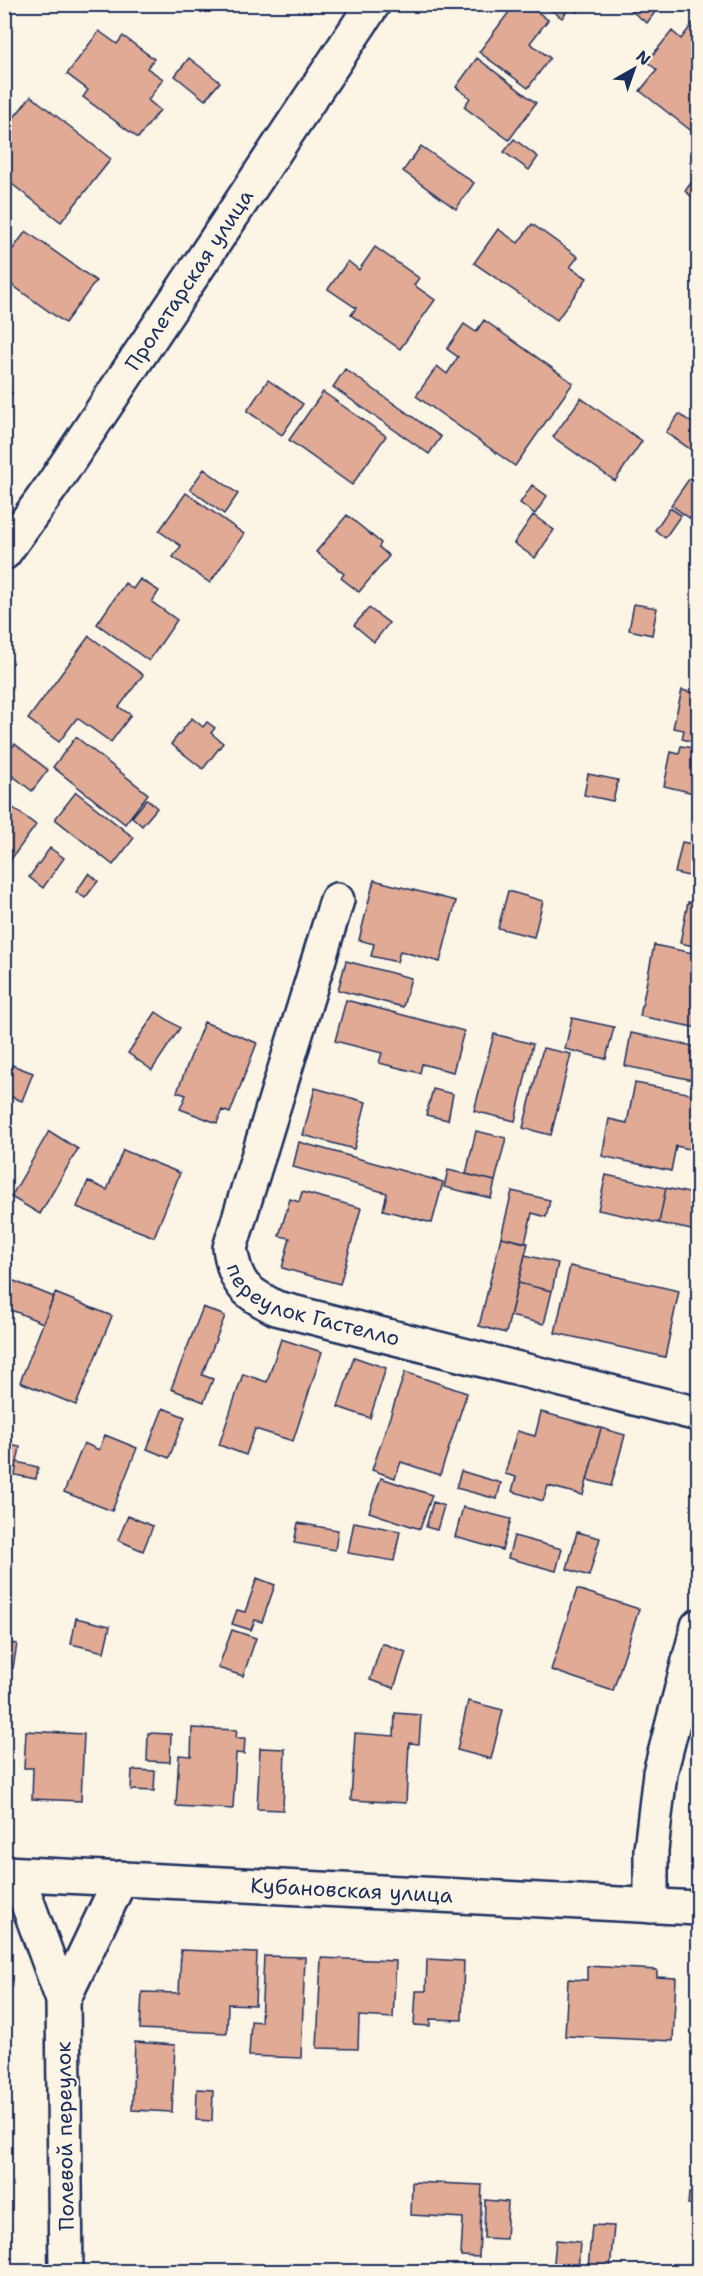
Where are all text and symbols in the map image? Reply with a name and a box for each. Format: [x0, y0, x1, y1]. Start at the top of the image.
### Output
north arrow [604, 39, 664, 99]
text: N [632, 46, 655, 70]
street label: Пролетарская улица [119, 184, 260, 376]
street label: переулок Гастелло [220, 1260, 403, 1353]
street label: Кубановская улица [250, 1871, 454, 1910]
street label: Полевой переулок [49, 2041, 81, 2231]

